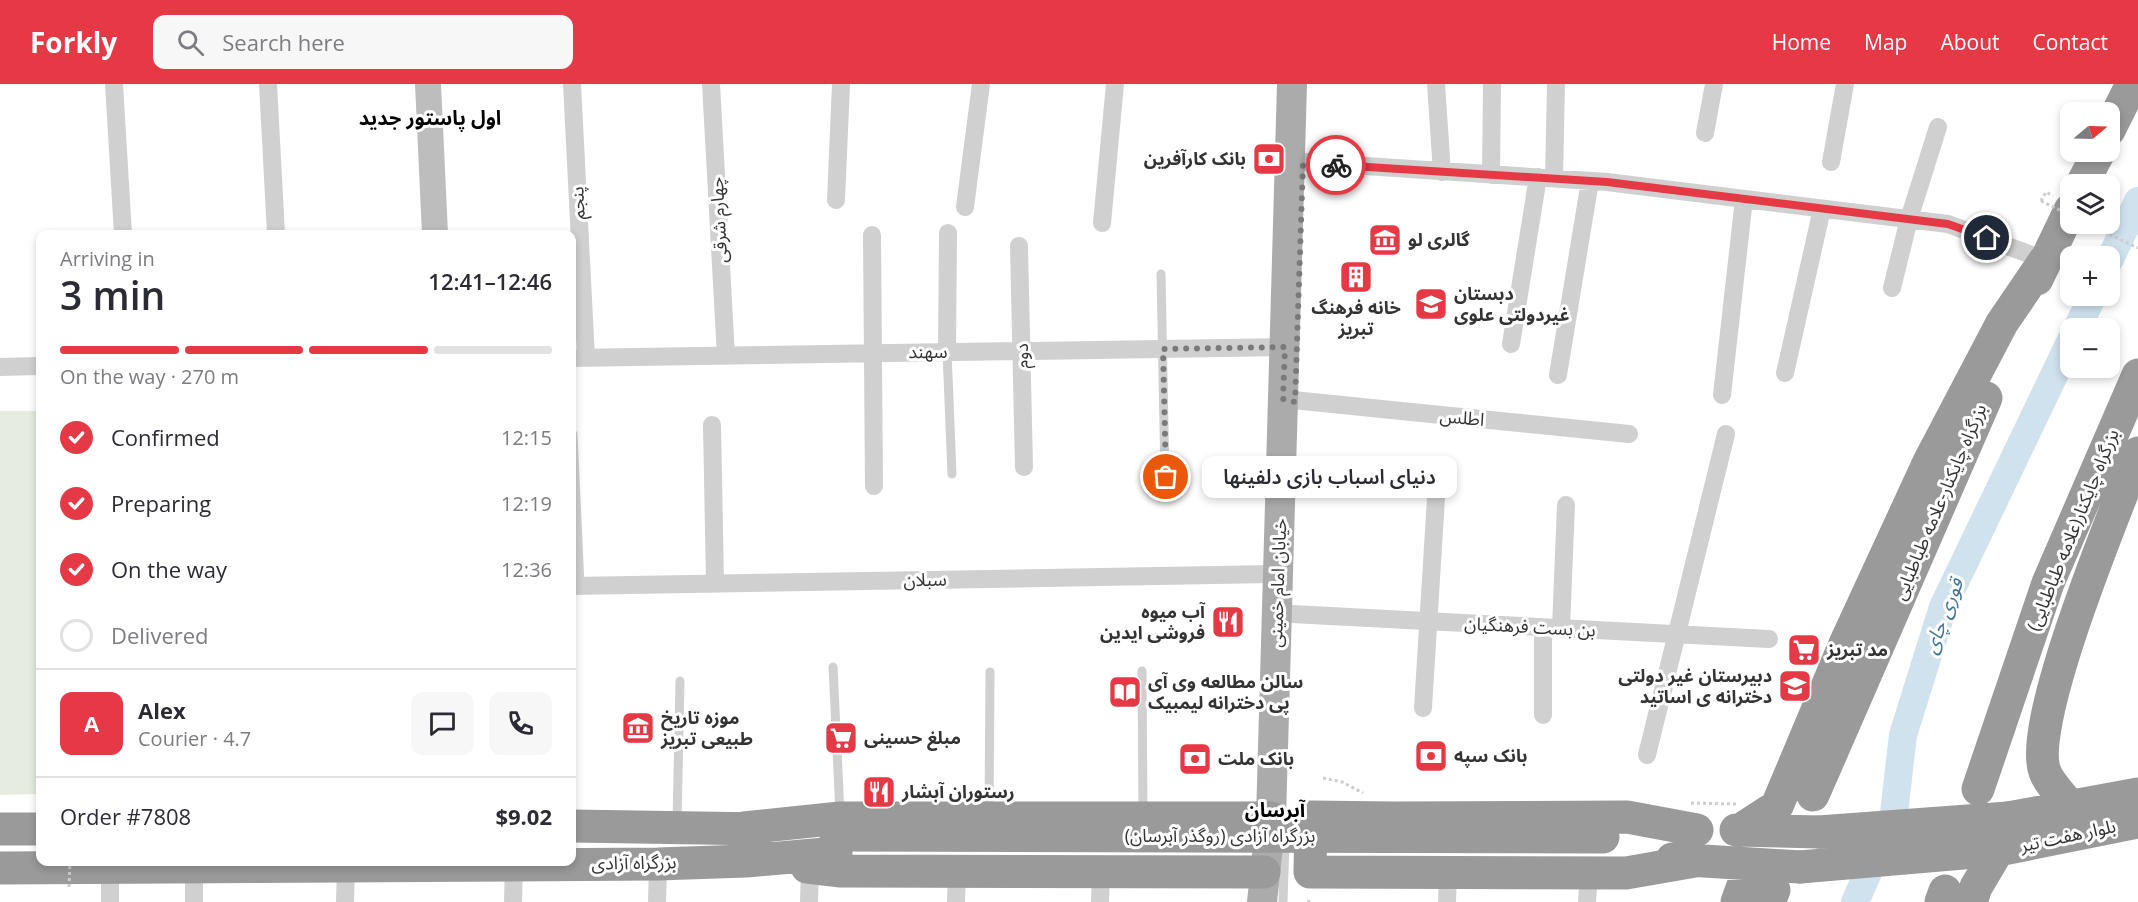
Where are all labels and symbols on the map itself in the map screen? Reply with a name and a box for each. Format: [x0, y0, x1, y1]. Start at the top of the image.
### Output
north arrow [2060, 102, 2120, 162]
district label: اول پاستور جدید [359, 104, 501, 132]
courier [1306, 135, 1366, 195]
bank icon: بانک کارآفرین [1251, 141, 1287, 177]
place label: بانک کارآفرین [1144, 146, 1246, 170]
street label: چهارم شرقی [704, 176, 735, 264]
street label: پنجم [564, 186, 592, 220]
pin [1961, 212, 2012, 263]
museum icon: گالری لو [1367, 222, 1403, 258]
place label: گالری لو [1408, 227, 1470, 251]
building icon: خانه فرهنگ تبریز [1338, 259, 1374, 295]
place label: دبستان غیردولتی علوی [1454, 281, 1569, 326]
school or university icon: دبستان غیردولتی علوی [1413, 286, 1449, 322]
place label: خانه فرهنگ تبریز [1311, 295, 1401, 340]
street label: سهند [908, 339, 948, 363]
street label: دوم [1009, 343, 1036, 369]
street label: بزرگراه چایکنار-علامه طباطبایی [1887, 400, 1991, 603]
street label: اطلس [1439, 403, 1485, 431]
street label: بزرگراه چایکنار(علامه طباطبایی) [2021, 425, 2124, 634]
pin [1140, 451, 1191, 502]
callout: دنیای اسباب بازی دلفینها [1202, 456, 1457, 498]
street label: خیابان امام خمینی [1263, 518, 1294, 648]
street label: سبلان [903, 567, 947, 591]
water label: قوری چای [1916, 573, 1970, 658]
place label: آب میوه فروشی ایدین [1100, 599, 1206, 644]
restaurant icon: آب میوه فروشی ایدین [1210, 604, 1246, 640]
street label: بن بست فرهنگیان [1464, 611, 1596, 641]
supermarket icon: مد تبریز [1786, 632, 1822, 668]
place label: مد تبریز [1826, 637, 1888, 661]
place label: دبیرستان غیر دولتی دخترانه ی اساتید [1618, 663, 1772, 708]
school or university icon: دبیرستان غیر دولتی دخترانه ی اساتید [1777, 668, 1813, 704]
place label: سالن مطالعه وی آی پی دخترانه لیمبیک [1148, 669, 1303, 715]
library icon: سالن مطالعه وی آی پی دخترانه لیمبیک [1107, 674, 1143, 710]
place label: موزه تاریخ طبیعی تبریز [660, 705, 753, 750]
museum icon: موزه تاریخ طبیعی تبریز [620, 710, 656, 746]
supermarket icon: مبلغ حسینی [823, 720, 859, 756]
place label: مبلغ حسینی [864, 725, 961, 751]
bank icon: بانک سپه [1413, 738, 1449, 774]
bank icon: بانک ملت [1177, 741, 1213, 777]
place label: بانک سپه [1454, 743, 1527, 768]
place label: بانک ملت [1218, 746, 1294, 770]
restaurant icon: رستوران آبشار [861, 774, 897, 810]
place label: رستوران آبشار [901, 779, 1015, 803]
district label: آبرسان [1245, 796, 1306, 823]
street label: بلوار هفت تیر [2017, 813, 2118, 857]
street label: بزرگراه آزادی (روگذر آبرسان) [1125, 823, 1315, 847]
street label: بزرگراه آزادی [591, 849, 677, 875]

